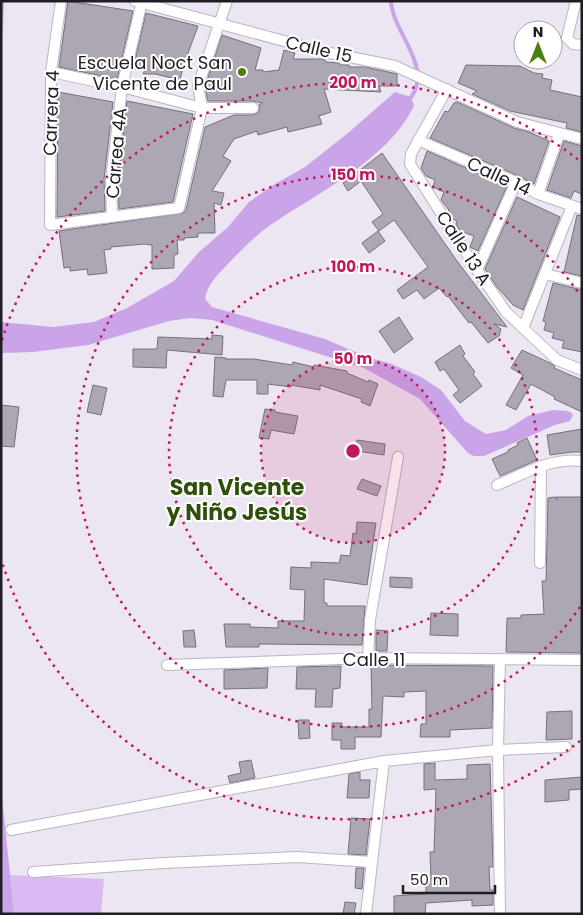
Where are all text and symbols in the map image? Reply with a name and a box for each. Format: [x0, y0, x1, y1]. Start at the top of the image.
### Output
north arrow [513, 20, 563, 70]
text: N [533, 22, 543, 42]
street label: Calle 15 [283, 29, 355, 69]
place label: Escuela Noct San Vicente de Paul [78, 50, 232, 96]
marker: Escuela Noct San Vicente de Paul [236, 66, 248, 78]
street label: Carrera 4 [37, 70, 65, 156]
text: 200 m [329, 72, 377, 93]
street label: Carrea 4A [100, 107, 132, 199]
street label: Calle 14 [463, 150, 535, 202]
text: 150 m [331, 164, 375, 185]
street label: Calle 13 A [431, 206, 497, 290]
text: 100 m [331, 256, 375, 277]
text: 50 m [334, 348, 372, 369]
centre of rings [344, 442, 362, 460]
district label: San Vicente y Niño Jesús [166, 472, 307, 528]
street label: Calle 11 [343, 647, 405, 672]
scale bar [403, 862, 496, 894]
text: 50 m [410, 869, 448, 890]

